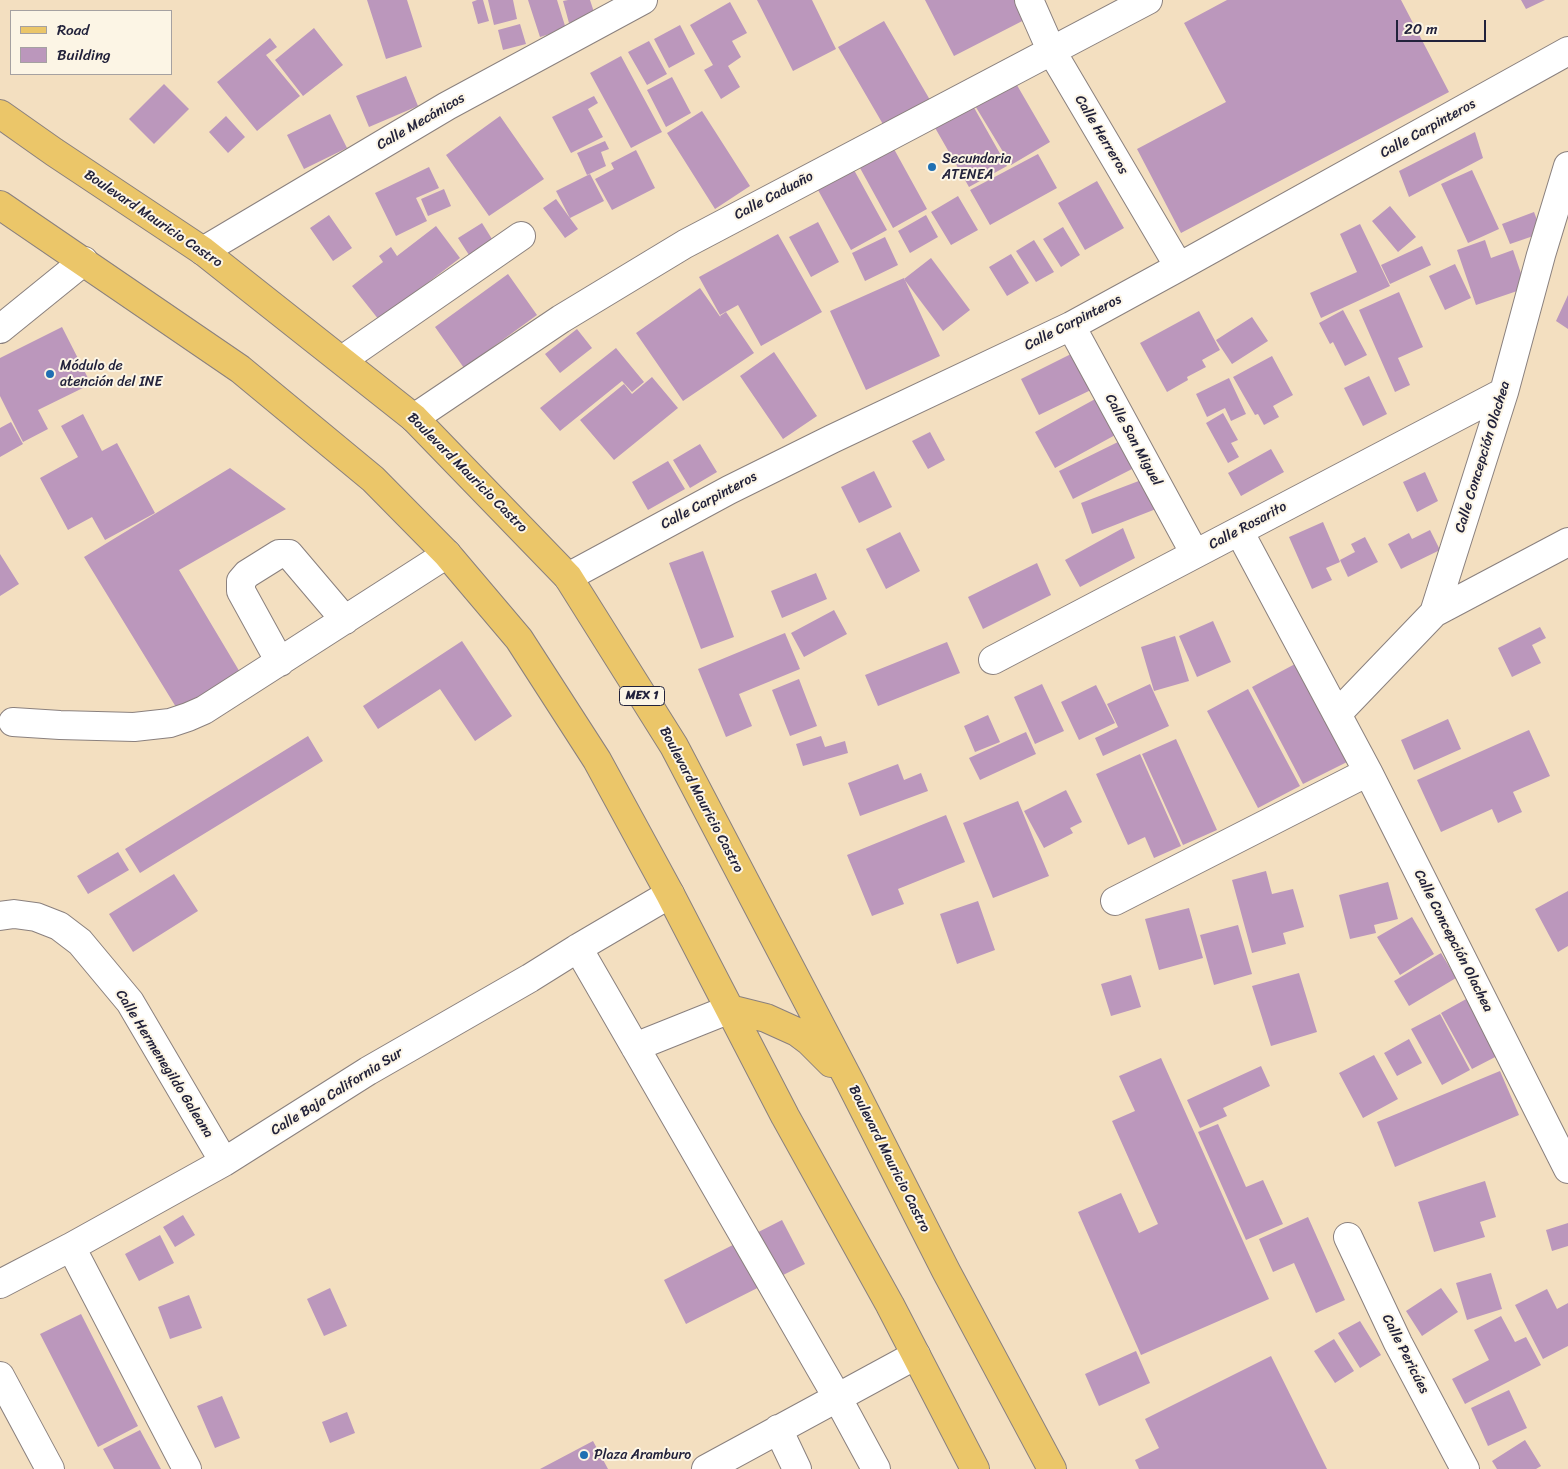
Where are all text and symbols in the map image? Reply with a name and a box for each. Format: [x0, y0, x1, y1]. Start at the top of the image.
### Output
legend [10, 10, 172, 75]
scale bar [1398, 10, 1488, 42]
text: 20 m [1404, 16, 1438, 42]
text: Road [57, 17, 89, 43]
text: Building [57, 42, 111, 68]
street label: Calle Mecánicos [374, 90, 468, 154]
street label: Calle Herreros [1071, 92, 1131, 178]
street label: Calle Carpinteros [1377, 96, 1479, 162]
place label: Secundaria ATENEA [942, 151, 1011, 184]
marker: Secundaria ATENEA [926, 161, 938, 173]
street label: Boulevard Mauricio Castro [81, 167, 225, 271]
street label: Calle Caduaño [732, 168, 816, 224]
street label: Calle Carpinteros [1022, 291, 1124, 355]
place label: Módulo de atención del INE [60, 358, 162, 391]
marker: Módulo de atención del INE [44, 368, 56, 380]
street label: Calle Concepción Olachea [1452, 379, 1514, 535]
street label: Calle San Miguel [1101, 391, 1165, 489]
street label: Boulevard Mauricio Castro [403, 409, 531, 537]
street label: Calle Carpinteros [658, 469, 760, 533]
street label: Calle Rosarito [1206, 498, 1290, 554]
road number: MEX 1 [620, 686, 664, 706]
street label: Boulevard Mauricio Castro [655, 724, 747, 876]
street label: Calle Concepción Olachea [1410, 867, 1496, 1015]
street label: Calle Hermenegildo Galeana [111, 987, 217, 1141]
street label: Calle Baja California Sur [268, 1045, 406, 1139]
street label: Boulevard Mauricio Castro [845, 1083, 933, 1235]
street label: Calle Pericúes [1378, 1311, 1432, 1397]
place label: Plaza Aramburo [594, 1447, 691, 1463]
marker: Plaza Aramburo [578, 1449, 590, 1461]

